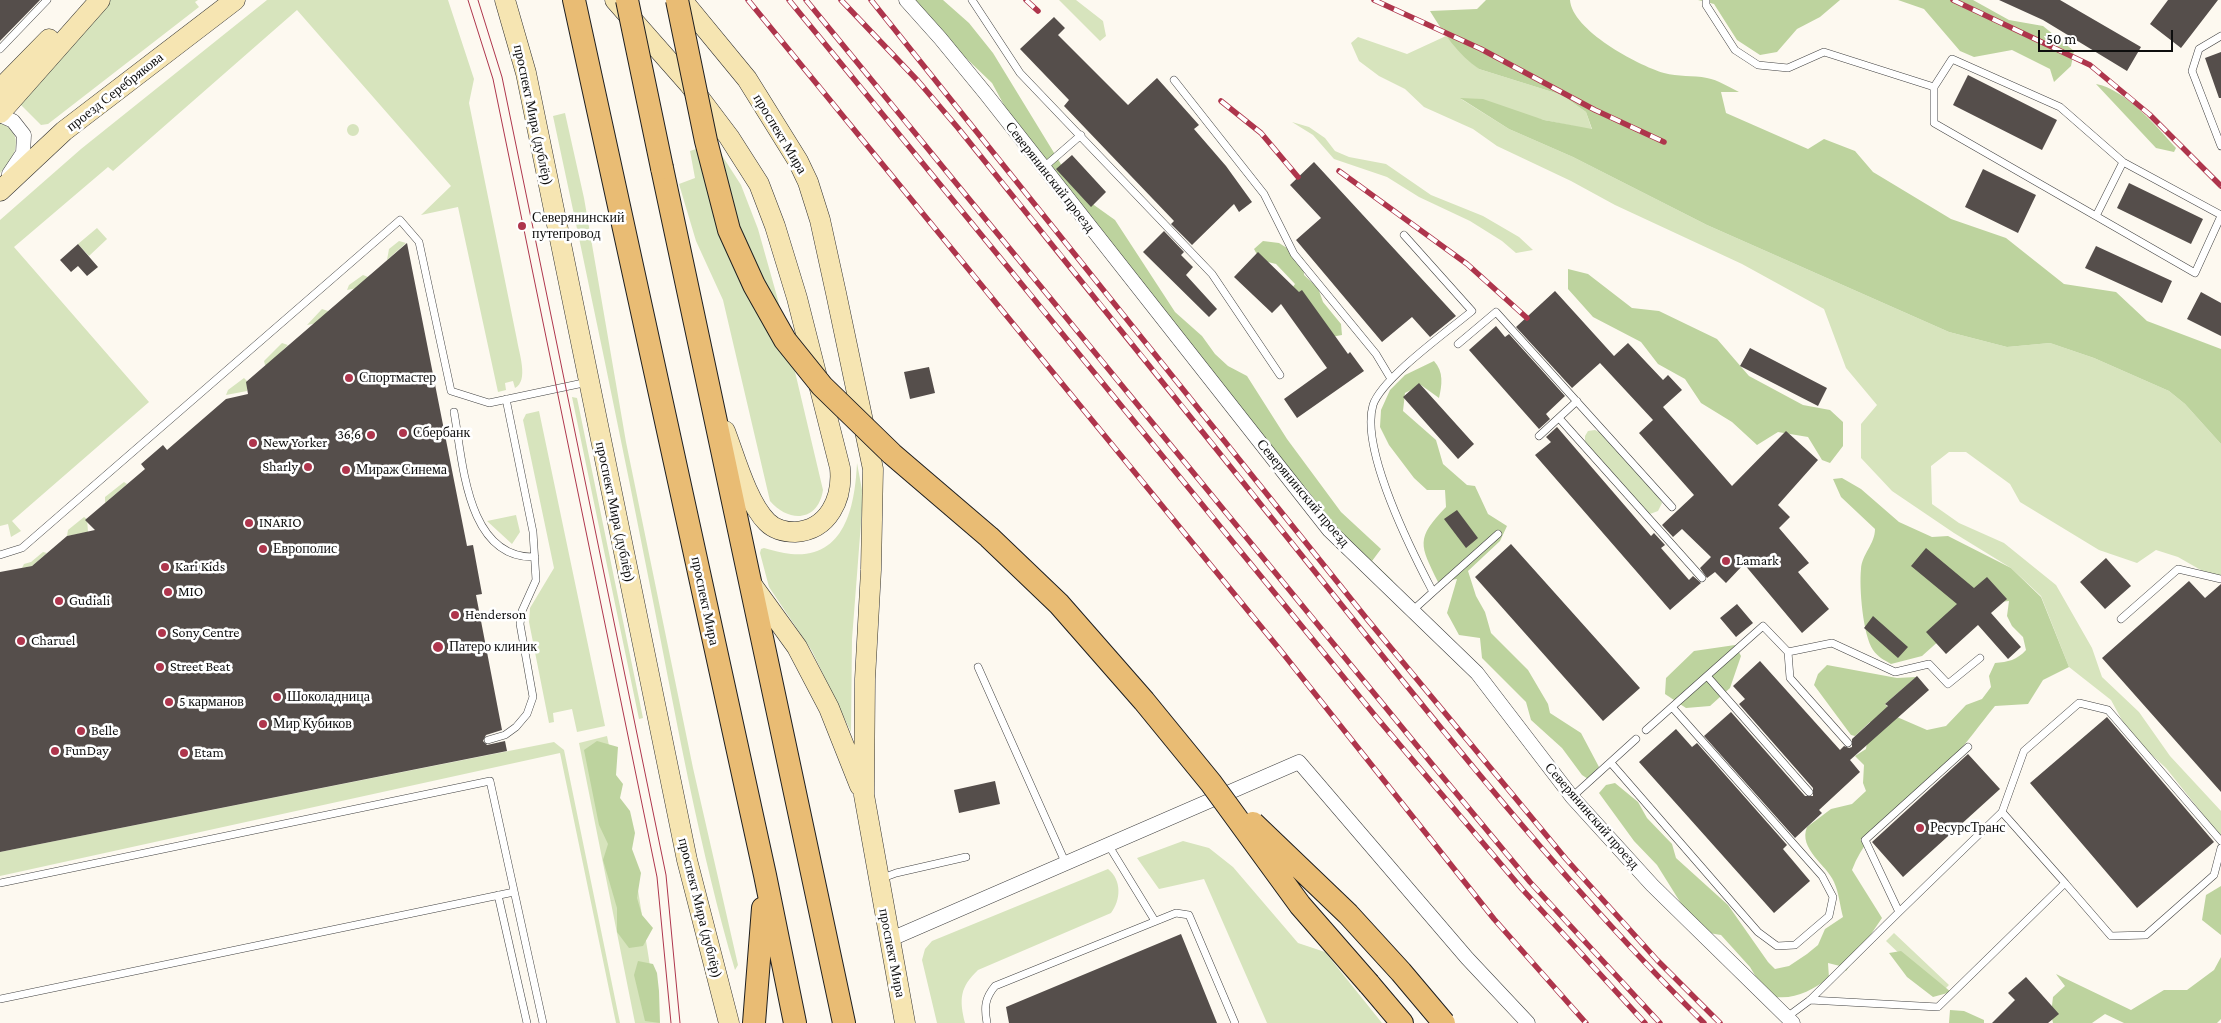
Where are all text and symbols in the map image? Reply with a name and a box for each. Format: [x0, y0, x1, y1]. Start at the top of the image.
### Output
scale bar [2041, 20, 2176, 52]
text: 50 m [2046, 31, 2076, 47]
street label: проспект Мира (дублёр) [510, 43, 556, 187]
street label: проезд Серебрякова [63, 49, 167, 135]
street label: проспект Мира [750, 91, 810, 177]
street label: Северянинский проезд [1002, 118, 1098, 236]
place label: Северянинский путепровод [532, 210, 624, 242]
marker: Северянинский путепровод [516, 220, 528, 232]
place label: Спортмастер [359, 370, 436, 386]
marker: Спортмастер [343, 372, 355, 384]
place label: Сбербанк [413, 425, 470, 441]
place label: 36,6 [337, 427, 361, 443]
marker: Сбербанк [397, 427, 409, 439]
marker: 36,6 [365, 429, 377, 441]
place label: New Yorker [263, 435, 327, 451]
street label: Северянинский проезд [1253, 436, 1353, 550]
marker: New Yorker [247, 437, 259, 449]
street label: проспект Мира (дублёр) [592, 440, 638, 584]
place label: Sharly [262, 459, 298, 475]
marker: Sharly [302, 461, 314, 473]
place label: Мираж Синема [356, 462, 447, 478]
marker: Мираж Синема [340, 464, 352, 476]
place label: INARIO [259, 515, 302, 531]
marker: INARIO [243, 517, 255, 529]
place label: Европолис [273, 541, 337, 557]
marker: Европолис [257, 543, 269, 555]
place label: Lamark [1736, 553, 1779, 569]
street label: проспект Мира [687, 555, 723, 647]
marker: Lamark [1720, 555, 1732, 567]
place label: Kari Kids [175, 559, 225, 575]
marker: Kari Kids [159, 561, 171, 573]
place label: MIO [178, 584, 203, 600]
marker: MIO [162, 586, 174, 598]
place label: Gudiali [69, 593, 110, 609]
marker: Gudiali [53, 595, 65, 607]
place label: Henderson [465, 607, 526, 623]
marker: Henderson [449, 609, 461, 621]
place label: Sony Centre [172, 625, 239, 641]
marker: Sony Centre [156, 627, 168, 639]
place label: Charuel [31, 633, 75, 649]
marker: Charuel [15, 635, 27, 647]
place label: Патеро клиник [449, 639, 537, 655]
marker: Патеро клиник [431, 640, 445, 654]
place label: Street Beat [170, 659, 230, 675]
marker: Street Beat [154, 661, 166, 673]
place label: Шоколадница [287, 689, 370, 705]
marker: Шоколадница [271, 691, 283, 703]
place label: 5 карманов [179, 694, 244, 710]
marker: 5 карманов [163, 696, 175, 708]
place label: Мир Кубиков [273, 716, 352, 732]
marker: Мир Кубиков [257, 718, 269, 730]
place label: Belle [91, 723, 118, 739]
marker: Belle [75, 725, 87, 737]
place label: FunDay [65, 743, 109, 759]
marker: FunDay [49, 745, 61, 757]
place label: Etam [194, 745, 224, 761]
marker: Etam [178, 747, 190, 759]
street label: Северянинский проезд [1541, 759, 1643, 873]
place label: РесурсТранс [1930, 820, 2005, 836]
marker: РесурсТранс [1914, 822, 1926, 834]
street label: проспект Мира (дублёр) [674, 836, 726, 980]
street label: проспект Мира [875, 907, 909, 999]

